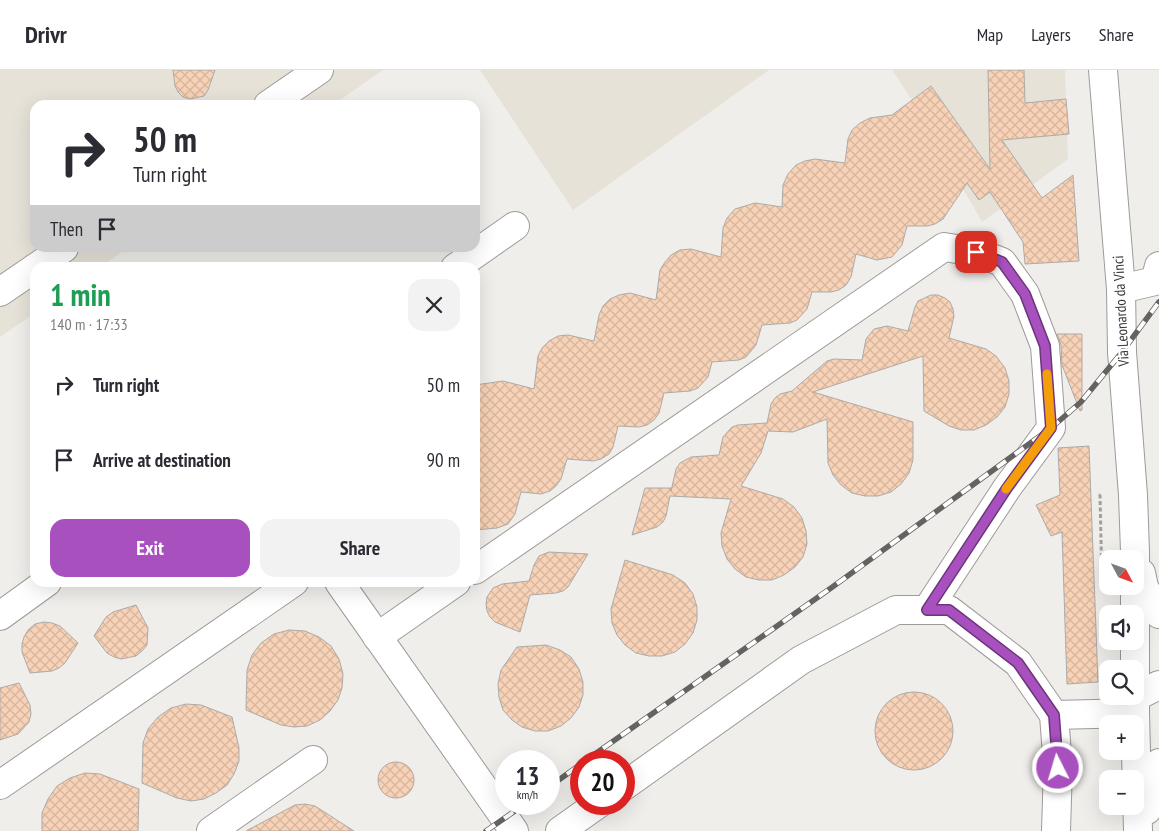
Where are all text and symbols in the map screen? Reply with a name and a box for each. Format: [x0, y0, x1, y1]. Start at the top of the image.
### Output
text: Drivr [25, 19, 67, 50]
text: Map [977, 23, 1003, 46]
text: Layers [1031, 23, 1071, 46]
text: Share [1099, 23, 1134, 46]
text: 50 m [133, 116, 197, 162]
icon: right [50, 120, 115, 185]
text: Turn right [133, 160, 207, 188]
icon: arrive [93, 215, 121, 243]
text: Then [50, 217, 83, 241]
pin [955, 231, 997, 273]
icon: arrive [962, 238, 990, 266]
street label: Via Leonardo da Vinci [1108, 255, 1133, 368]
text: 1 min [50, 275, 111, 314]
button: close [408, 279, 460, 331]
text: 140 m · 17:33 [50, 314, 128, 334]
icon: right [50, 371, 78, 399]
text: Turn right [93, 373, 159, 397]
text: 50 m [427, 373, 460, 397]
icon: arrive [50, 446, 78, 474]
text: Arrive at destination [93, 448, 231, 472]
text: 90 m [427, 448, 460, 472]
button: Exit [50, 519, 250, 577]
button: Share [260, 519, 460, 577]
north arrow [1099, 550, 1144, 595]
map controls [1099, 550, 1144, 815]
button: sound [1099, 605, 1144, 650]
button: search [1099, 660, 1144, 705]
button: + [1099, 715, 1144, 760]
position arrow [1031, 741, 1083, 793]
speed limit sign: 20 [570, 750, 635, 815]
text: 13 [516, 760, 539, 792]
button: − [1099, 770, 1144, 815]
text: km/h [517, 787, 538, 802]

